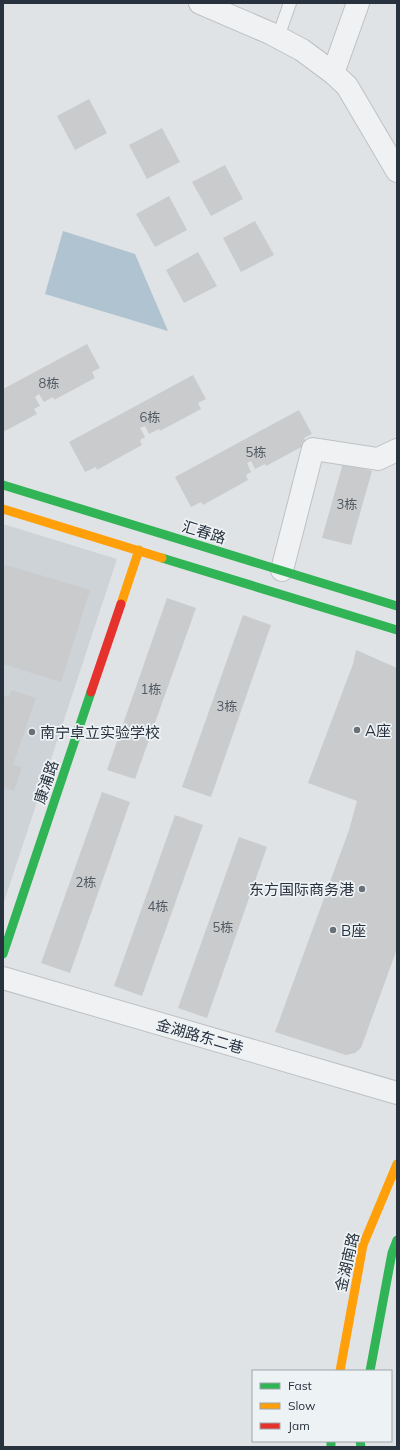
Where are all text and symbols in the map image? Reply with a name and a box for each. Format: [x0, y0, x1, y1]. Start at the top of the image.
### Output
house number: 8栋 [39, 375, 59, 391]
house number: 6栋 [140, 409, 160, 425]
house number: 5栋 [246, 444, 266, 460]
house number: 3栋 [337, 496, 357, 512]
street label: 汇春路 [180, 516, 228, 548]
house number: 1栋 [141, 681, 161, 697]
house number: 3栋 [217, 698, 237, 714]
place label: A座 [365, 721, 391, 740]
place label: 南宁卓立实验学校 [40, 723, 160, 742]
marker: A座 [352, 725, 362, 735]
marker: 南宁卓立实验学校 [27, 727, 37, 737]
street label: 康浦路 [30, 758, 62, 806]
house number: 2栋 [76, 874, 96, 890]
place label: 东方国际商务港 [249, 880, 354, 899]
marker: 东方国际商务港 [357, 884, 367, 894]
house number: 4栋 [148, 898, 168, 914]
house number: 5栋 [213, 919, 233, 935]
place label: B座 [341, 921, 366, 940]
marker: B座 [328, 925, 338, 935]
street label: 金湖路东二巷 [154, 1014, 246, 1058]
street label: 金湖南路 [331, 1231, 363, 1293]
legend [252, 1370, 392, 1442]
text: Fast [288, 1378, 312, 1393]
text: Slow [288, 1398, 316, 1413]
text: Jam [288, 1418, 310, 1433]

